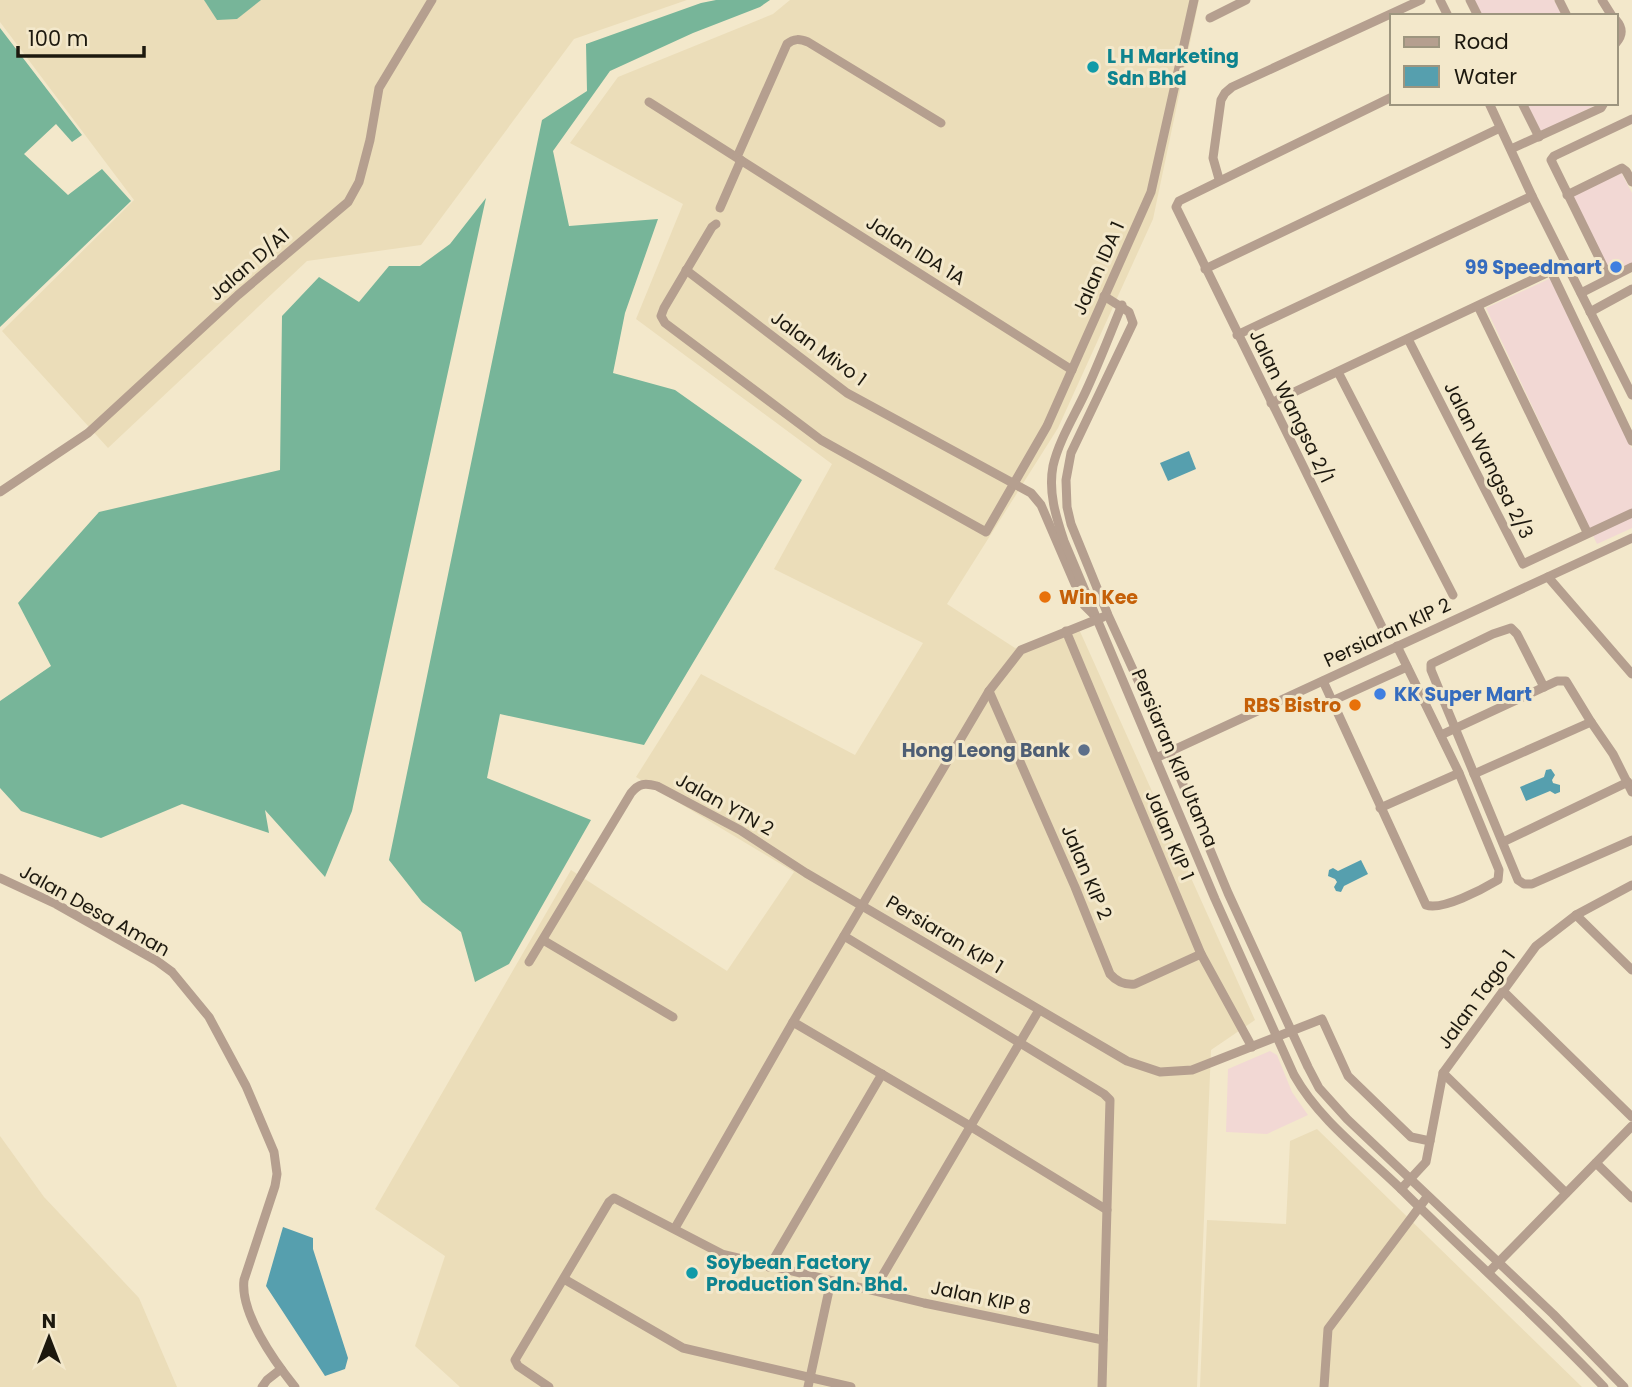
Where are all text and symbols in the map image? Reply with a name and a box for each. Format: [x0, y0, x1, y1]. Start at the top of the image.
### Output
scale bar [18, 14, 144, 58]
legend [1390, 14, 1618, 105]
text: 100 m [28, 24, 88, 53]
text: Road [1454, 27, 1509, 56]
place label: L H Marketing Sdn Bhd [1107, 43, 1239, 92]
marker: L H Marketing Sdn Bhd [1085, 59, 1101, 75]
text: Water [1454, 62, 1517, 91]
street label: Jalan IDA 1A [861, 209, 971, 292]
street label: Jalan IDA 1 [1066, 217, 1131, 319]
street label: Jalan D/A1 [203, 222, 296, 307]
place label: 99 Speedmart [1465, 254, 1602, 281]
marker: 99 Speedmart [1608, 259, 1624, 275]
street label: Jalan Mivo 1 [765, 304, 872, 392]
street label: Jalan Wangsa 2/1 [1243, 325, 1340, 488]
street label: Jalan Wangsa 2/3 [1437, 377, 1540, 543]
place label: Win Kee [1059, 584, 1138, 611]
marker: Win Kee [1037, 589, 1053, 605]
street label: Persiaran KIP 2 [1319, 591, 1455, 674]
street label: Persiaran KIP Utama [1125, 665, 1224, 852]
place label: KK Super Mart [1394, 681, 1532, 708]
marker: KK Super Mart [1372, 686, 1388, 702]
place label: RBS Bistro [1244, 692, 1341, 719]
marker: RBS Bistro [1347, 697, 1363, 713]
place label: Hong Leong Bank [902, 737, 1070, 764]
marker: Hong Leong Bank [1076, 742, 1092, 758]
street label: Jalan YTN 2 [671, 766, 779, 843]
street label: Jalan KIP 1 [1138, 786, 1201, 885]
street label: Jalan KIP 2 [1054, 821, 1119, 924]
street label: Jalan Desa Aman [15, 858, 175, 963]
street label: Persiaran KIP 1 [881, 889, 1009, 980]
street label: Jalan Tago 1 [1431, 944, 1522, 1055]
place label: Soybean Factory Production Sdn. Bhd. [706, 1249, 908, 1298]
marker: Soybean Factory Production Sdn. Bhd. [684, 1265, 700, 1281]
street label: Jalan KIP 8 [928, 1274, 1033, 1321]
north arrow [14, 1303, 84, 1373]
text: N [42, 1308, 56, 1335]

